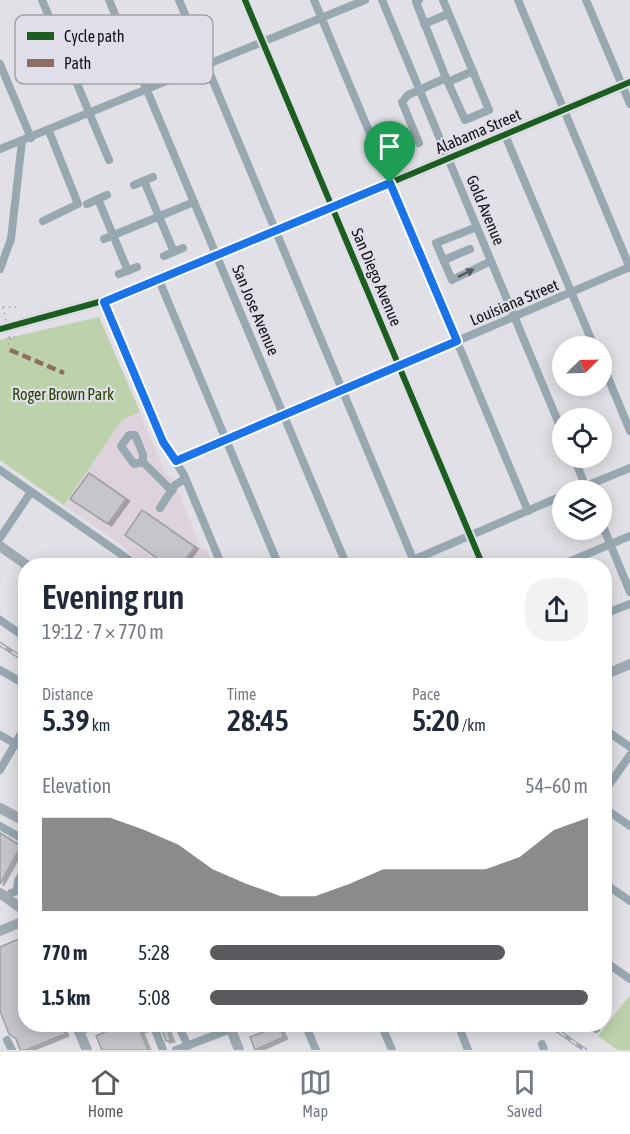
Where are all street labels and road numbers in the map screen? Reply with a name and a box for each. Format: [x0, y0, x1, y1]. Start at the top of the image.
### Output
street label: Alabama Street [433, 105, 524, 157]
street label: Gold Avenue [463, 172, 509, 248]
street label: San Diego Avenue [347, 225, 406, 329]
street label: San Jose Avenue [229, 262, 283, 358]
street label: Louisiana Street [467, 275, 561, 329]

